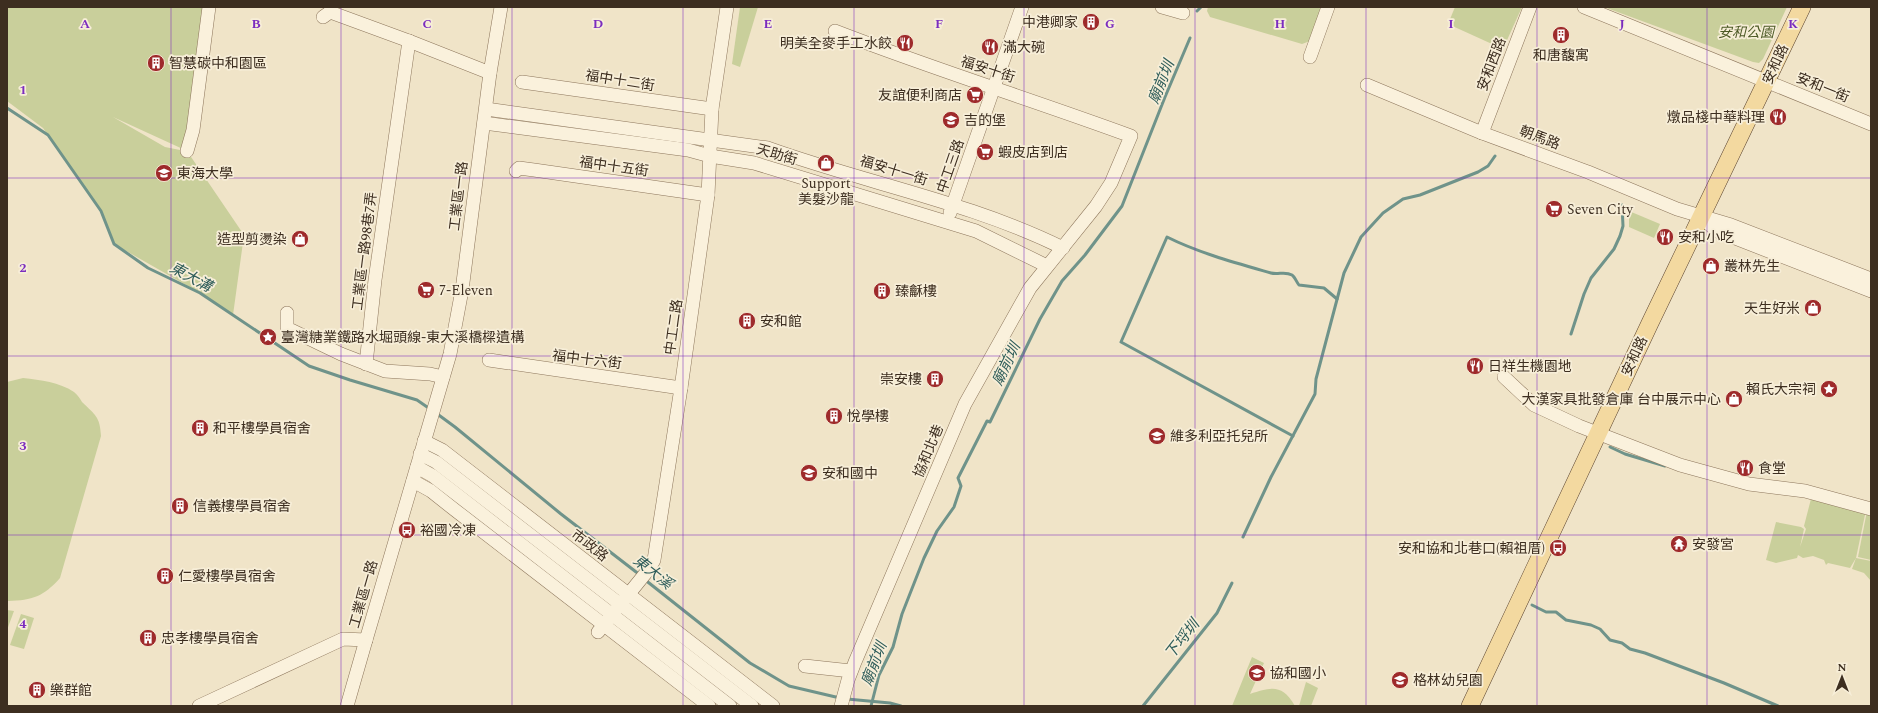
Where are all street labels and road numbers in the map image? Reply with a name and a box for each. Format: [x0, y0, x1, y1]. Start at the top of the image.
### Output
street label: 安和西路 [1472, 34, 1511, 94]
street label: 安和路 [1757, 41, 1794, 88]
street label: 福安十街 [958, 51, 1018, 88]
street label: 福中十二街 [584, 65, 656, 96]
street label: 安和一街 [1793, 67, 1853, 108]
street label: 朝馬路 [1516, 120, 1563, 155]
street label: 中工三路 [931, 136, 970, 196]
street label: 天助街 [754, 139, 800, 170]
street label: 福安十一街 [857, 150, 930, 191]
street label: 福中十五街 [578, 151, 650, 182]
street label: 工業區一路 [444, 160, 473, 232]
street label: 工業區一路98巷7弄 [347, 191, 382, 311]
street label: 中工二路 [659, 298, 688, 356]
street label: 安和路 [1616, 333, 1653, 380]
street label: 福中十六街 [551, 345, 623, 374]
street label: 協和北巷 [908, 421, 949, 481]
street label: 市政路 [567, 524, 613, 567]
street label: 工業區一路 [344, 558, 383, 631]

